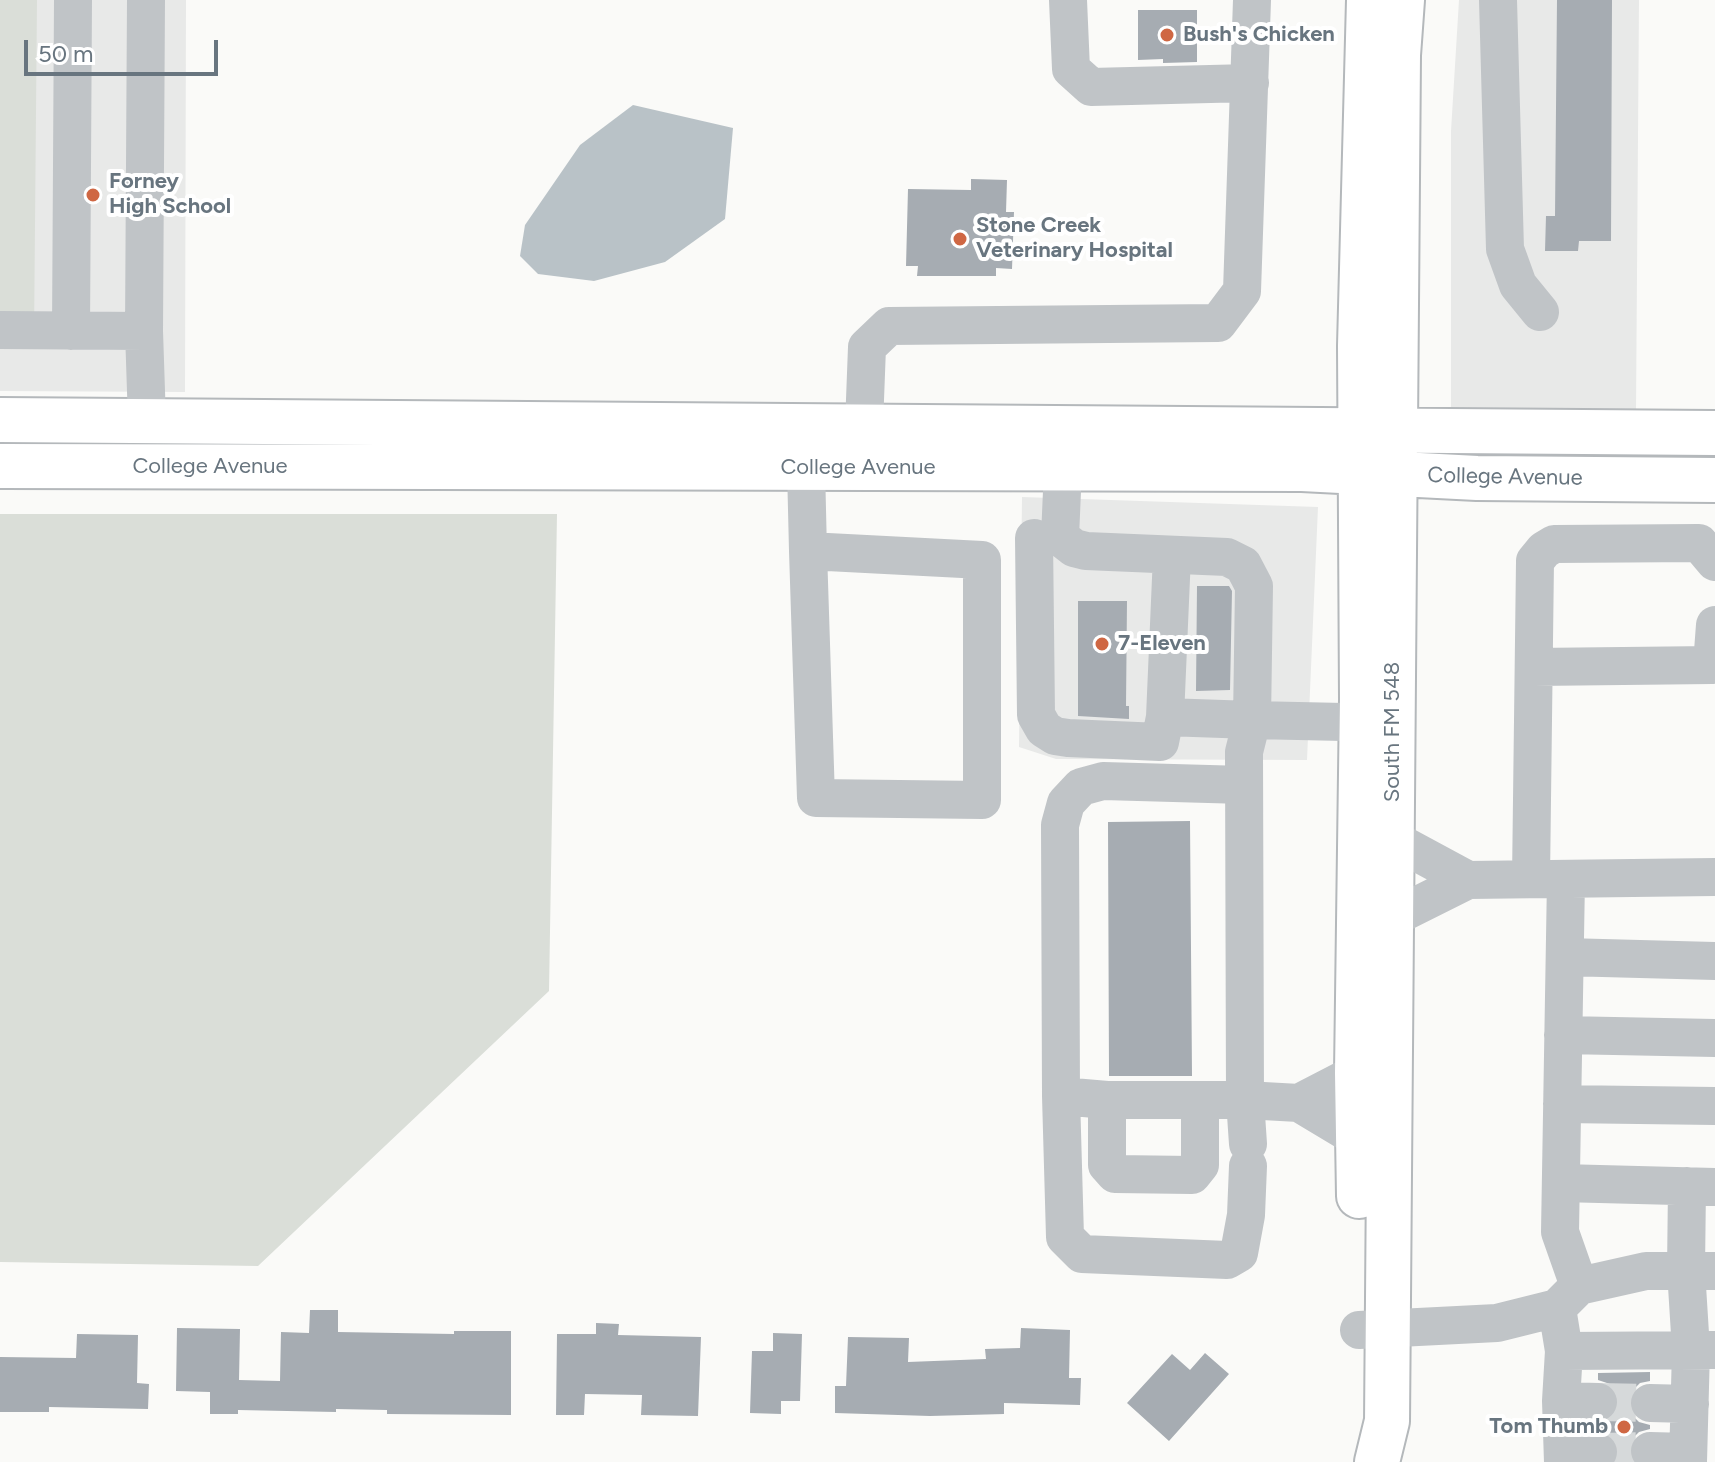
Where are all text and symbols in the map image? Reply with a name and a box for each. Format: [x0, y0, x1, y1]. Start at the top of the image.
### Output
place label: Bush's Chicken [1183, 22, 1335, 48]
scale bar [28, 24, 222, 74]
marker: Bush's Chicken [1158, 26, 1176, 44]
text: 50 m [38, 39, 94, 68]
place label: Forney High School [109, 169, 231, 220]
marker: Forney High School [84, 186, 102, 204]
place label: Stone Creek Veterinary Hospital [976, 213, 1173, 264]
marker: Stone Creek Veterinary Hospital [951, 230, 969, 248]
street label: College Avenue [132, 454, 288, 480]
street label: College Avenue [780, 455, 936, 481]
street label: College Avenue [1427, 462, 1583, 492]
place label: 7-Eleven [1118, 631, 1206, 657]
marker: 7-Eleven [1093, 635, 1111, 653]
street label: South FM 548 [1380, 662, 1406, 802]
place label: Tom Thumb [1489, 1414, 1608, 1440]
marker: Tom Thumb [1615, 1418, 1633, 1436]

